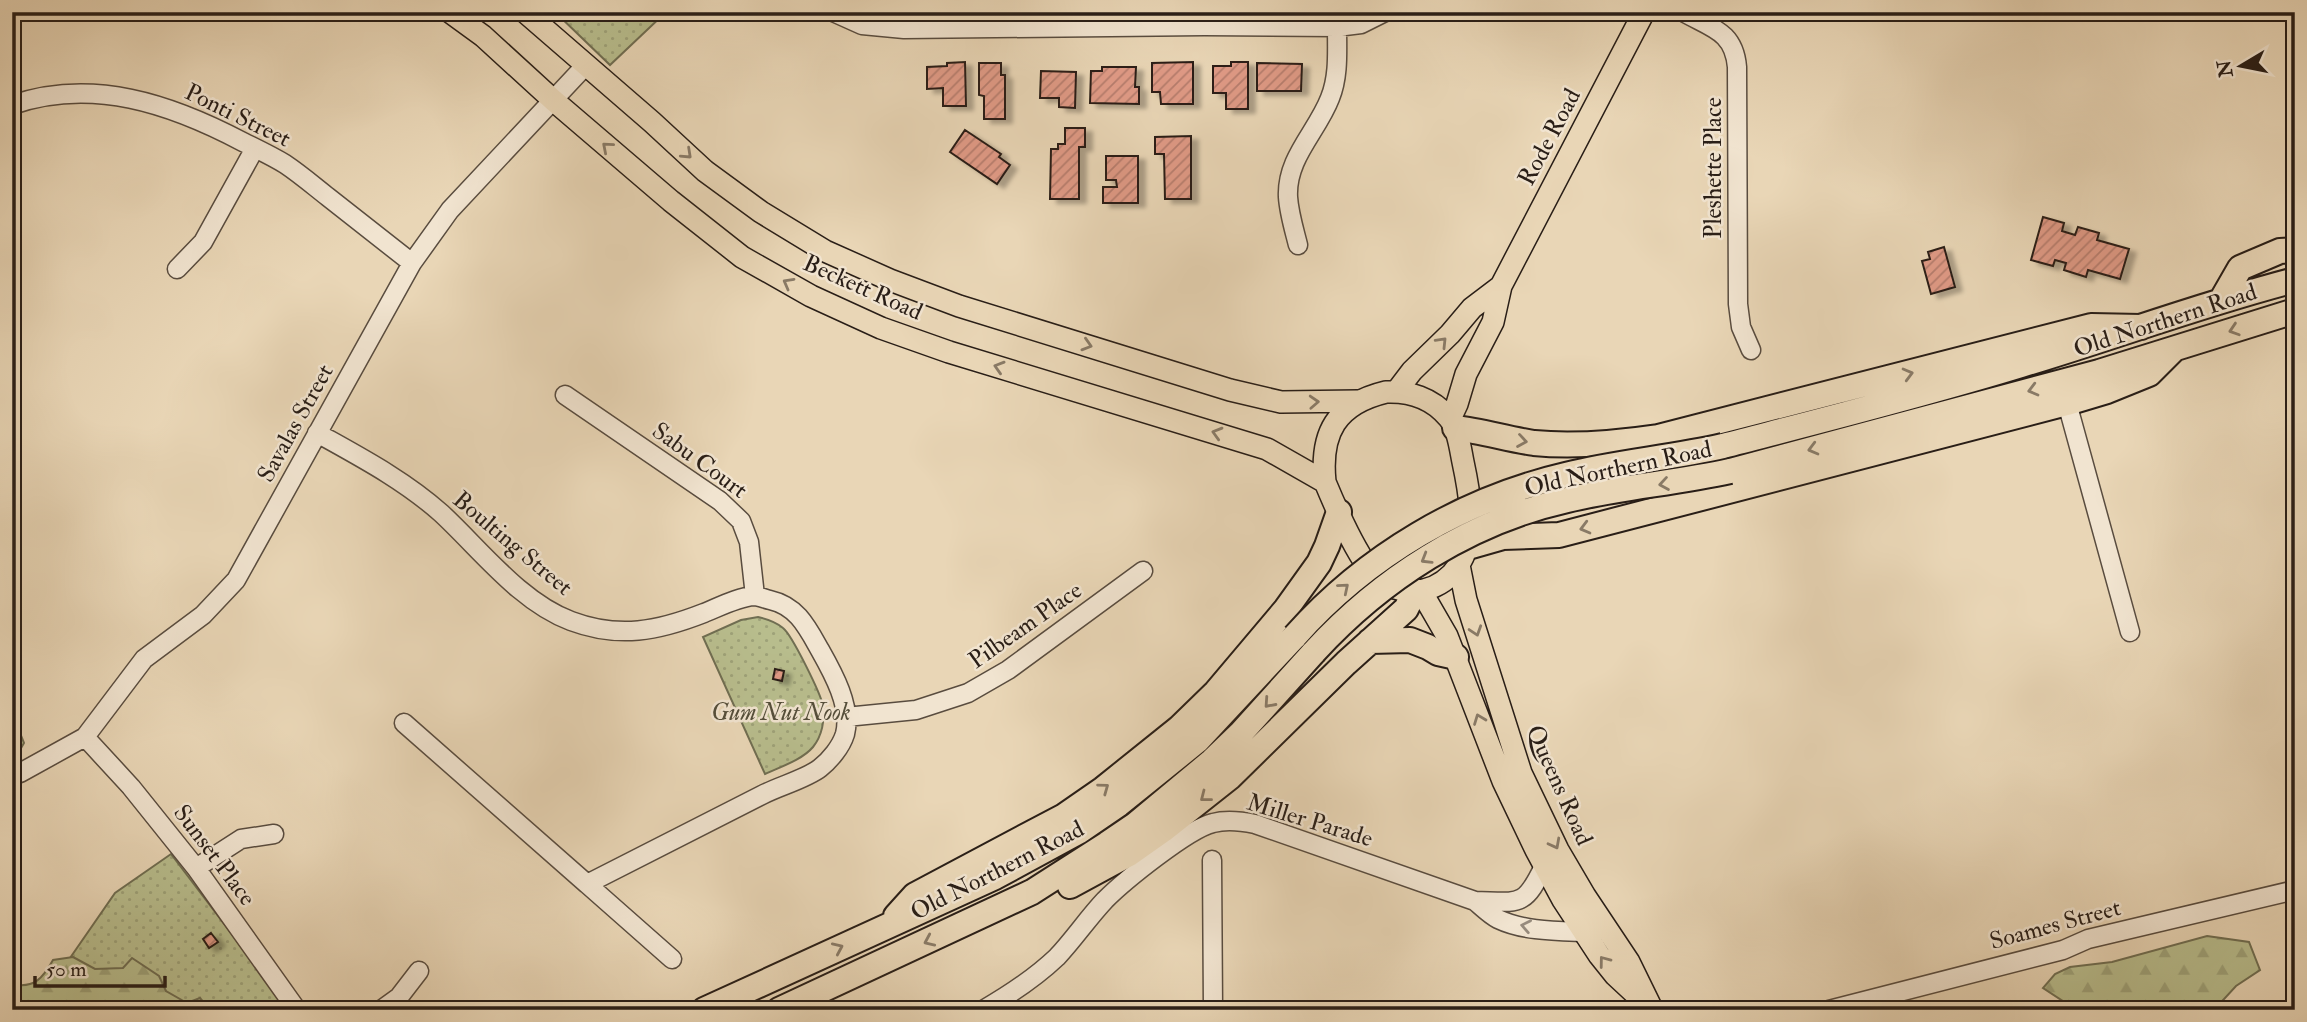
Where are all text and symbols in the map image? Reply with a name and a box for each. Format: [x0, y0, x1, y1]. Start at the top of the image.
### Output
north arrow [2206, 32, 2276, 102]
text: N [2212, 57, 2239, 80]
street label: Ponti Street [180, 76, 296, 155]
street label: Rode Road [1511, 83, 1588, 191]
street label: Pleshette Place [1698, 97, 1729, 239]
one-way arrow [602, 143, 615, 155]
one-way arrow [679, 146, 692, 158]
street label: Beckett Road [798, 247, 927, 328]
street label: Old Northern Road [2070, 276, 2261, 365]
one-way arrow [783, 278, 796, 291]
one-way arrow [2229, 321, 2241, 336]
one-way arrow [1081, 337, 1093, 352]
one-way arrow [1434, 338, 1447, 351]
street label: Savalas Street [250, 359, 341, 488]
one-way arrow [993, 361, 1006, 375]
one-way arrow [1902, 368, 1914, 382]
one-way arrow [2027, 382, 2039, 396]
one-way arrow [1308, 395, 1319, 410]
street label: Sabu Court [646, 415, 754, 506]
one-way arrow [1211, 427, 1223, 442]
one-way arrow [1516, 433, 1528, 448]
street label: Old Northern Road [1522, 433, 1715, 503]
one-way arrow [1807, 441, 1819, 455]
one-way arrow [1658, 476, 1669, 491]
street label: Boulting Street [446, 484, 579, 603]
one-way arrow [1579, 520, 1591, 534]
one-way arrow [1420, 551, 1433, 564]
street label: Pilbeam Place [963, 575, 1088, 676]
one-way arrow [1336, 584, 1349, 596]
one-way arrow [1468, 625, 1483, 637]
one-way arrow [1264, 695, 1277, 708]
park label: Gum Nut Nook [711, 697, 851, 728]
one-way arrow [1473, 713, 1487, 725]
street label: Queens Road [1519, 720, 1600, 850]
one-way arrow [1096, 784, 1109, 796]
street label: Miller Parade [1243, 787, 1376, 854]
one-way arrow [1201, 788, 1213, 801]
street label: Sunset Place [166, 798, 263, 912]
street label: Old Northern Road [905, 813, 1089, 928]
one-way arrow [1547, 837, 1561, 849]
street label: Soames Street [1986, 892, 2124, 957]
one-way arrow [1520, 920, 1532, 935]
one-way arrow [924, 933, 936, 947]
one-way arrow [831, 943, 843, 957]
scale bar [35, 945, 164, 989]
text: 50 m [46, 956, 87, 983]
one-way arrow [1599, 956, 1612, 969]

